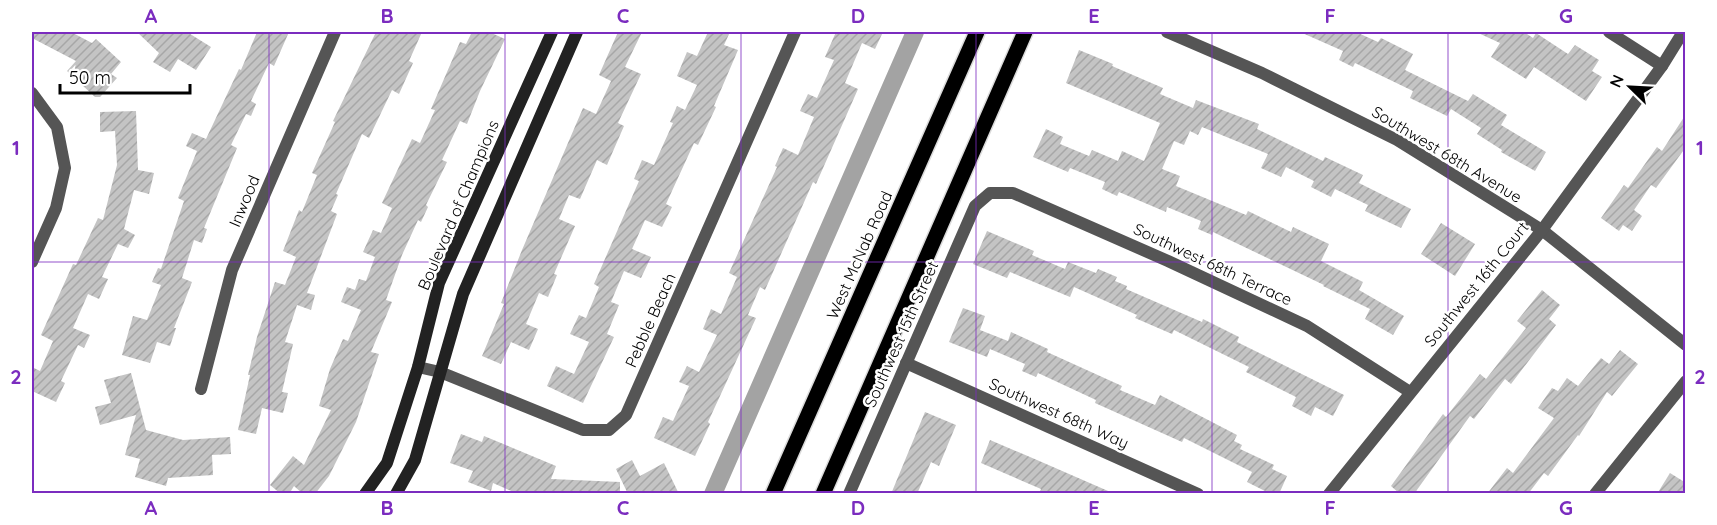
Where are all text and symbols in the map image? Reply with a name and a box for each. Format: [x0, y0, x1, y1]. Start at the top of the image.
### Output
text: A [145, 3, 158, 28]
text: B [380, 3, 394, 28]
text: C [617, 3, 630, 28]
text: D [851, 3, 865, 28]
text: E [1088, 3, 1100, 28]
text: F [1324, 3, 1336, 28]
text: G [1559, 3, 1573, 28]
scale bar [60, 57, 190, 95]
north arrow [1600, 57, 1660, 117]
text: 50 m [69, 66, 111, 89]
text: N [1605, 71, 1628, 90]
street label: Southwest 68th Avenue [1368, 101, 1526, 207]
street label: Boulevard of Champions [413, 117, 503, 293]
text: 1 [12, 135, 20, 160]
text: 1 [1696, 135, 1704, 160]
street label: Inwood [224, 172, 264, 230]
street label: West McNab Road [822, 188, 896, 322]
street label: Southwest 68th Terrace [1131, 218, 1295, 310]
street label: Southwest 16th Court [1420, 218, 1532, 350]
street label: Southwest 15th Street [860, 258, 942, 410]
street label: Pebble Beach [620, 270, 680, 370]
text: 2 [10, 364, 22, 389]
text: 2 [1694, 364, 1706, 389]
street label: Southwest 68th Way [986, 373, 1132, 453]
text: A [145, 495, 158, 520]
text: B [380, 495, 394, 520]
text: C [617, 495, 630, 520]
text: D [851, 495, 865, 520]
text: E [1088, 495, 1100, 520]
text: F [1324, 495, 1336, 520]
text: G [1559, 495, 1573, 520]

